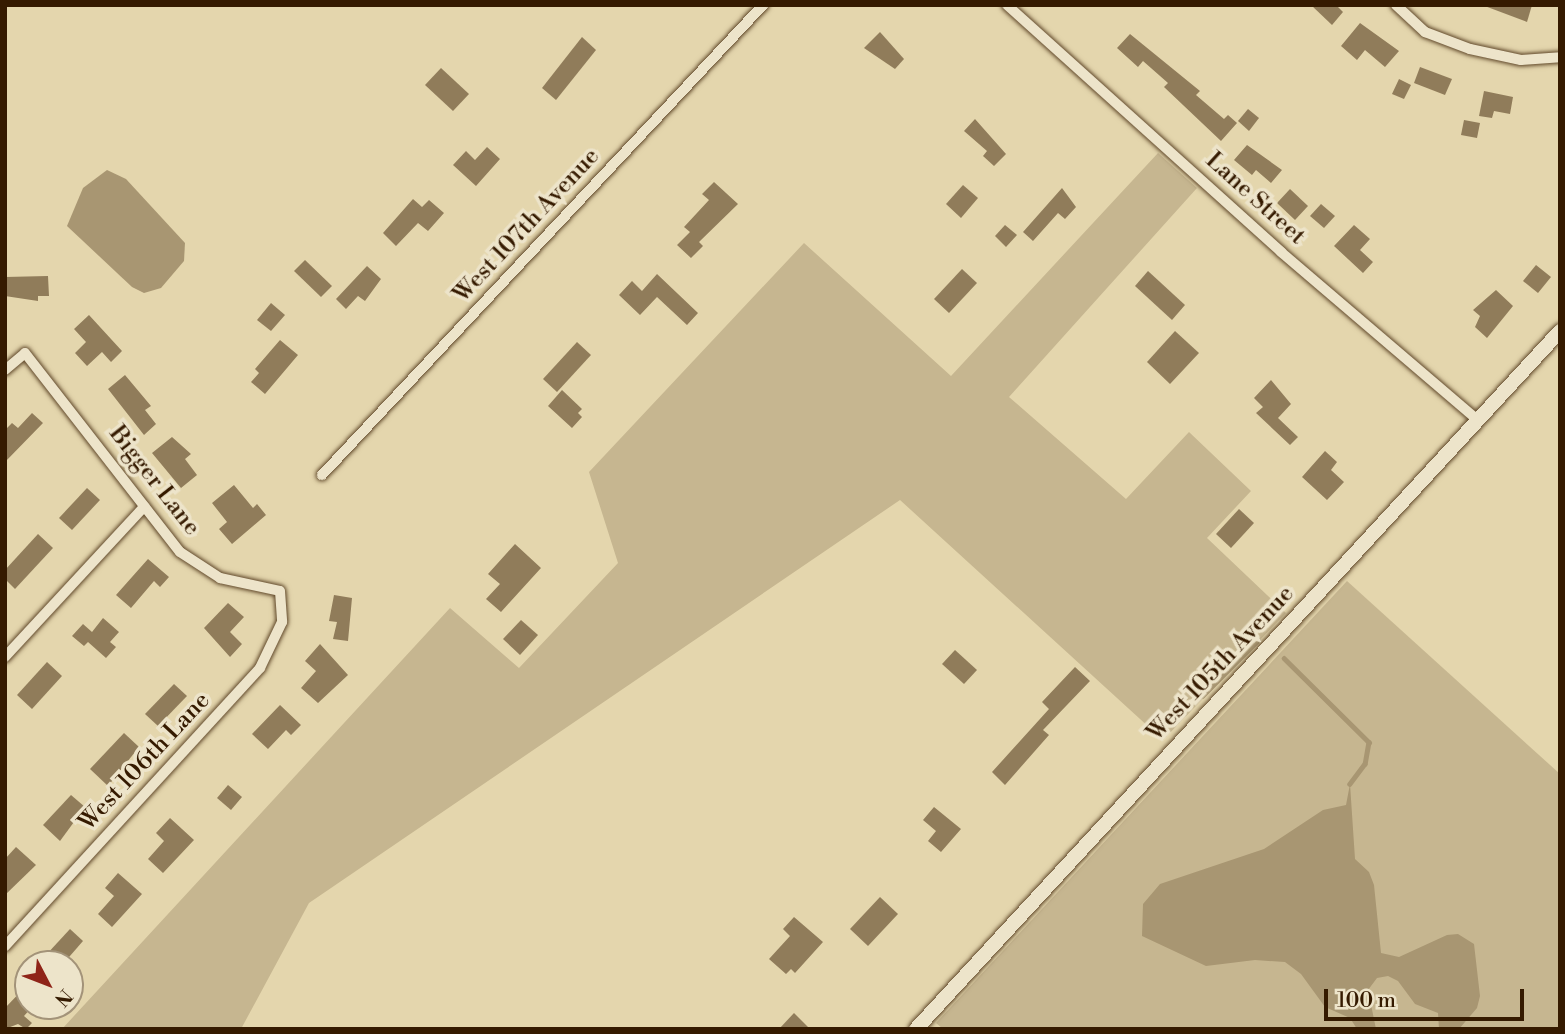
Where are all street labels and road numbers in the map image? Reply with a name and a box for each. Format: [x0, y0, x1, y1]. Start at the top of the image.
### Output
street label: West 107th Avenue [448, 143, 606, 309]
street label: Lane Street [1199, 147, 1311, 251]
street label: Bigger Lane [102, 420, 206, 542]
street label: West 105th Avenue [1141, 580, 1301, 748]
street label: West 106th Lane [73, 687, 217, 837]

